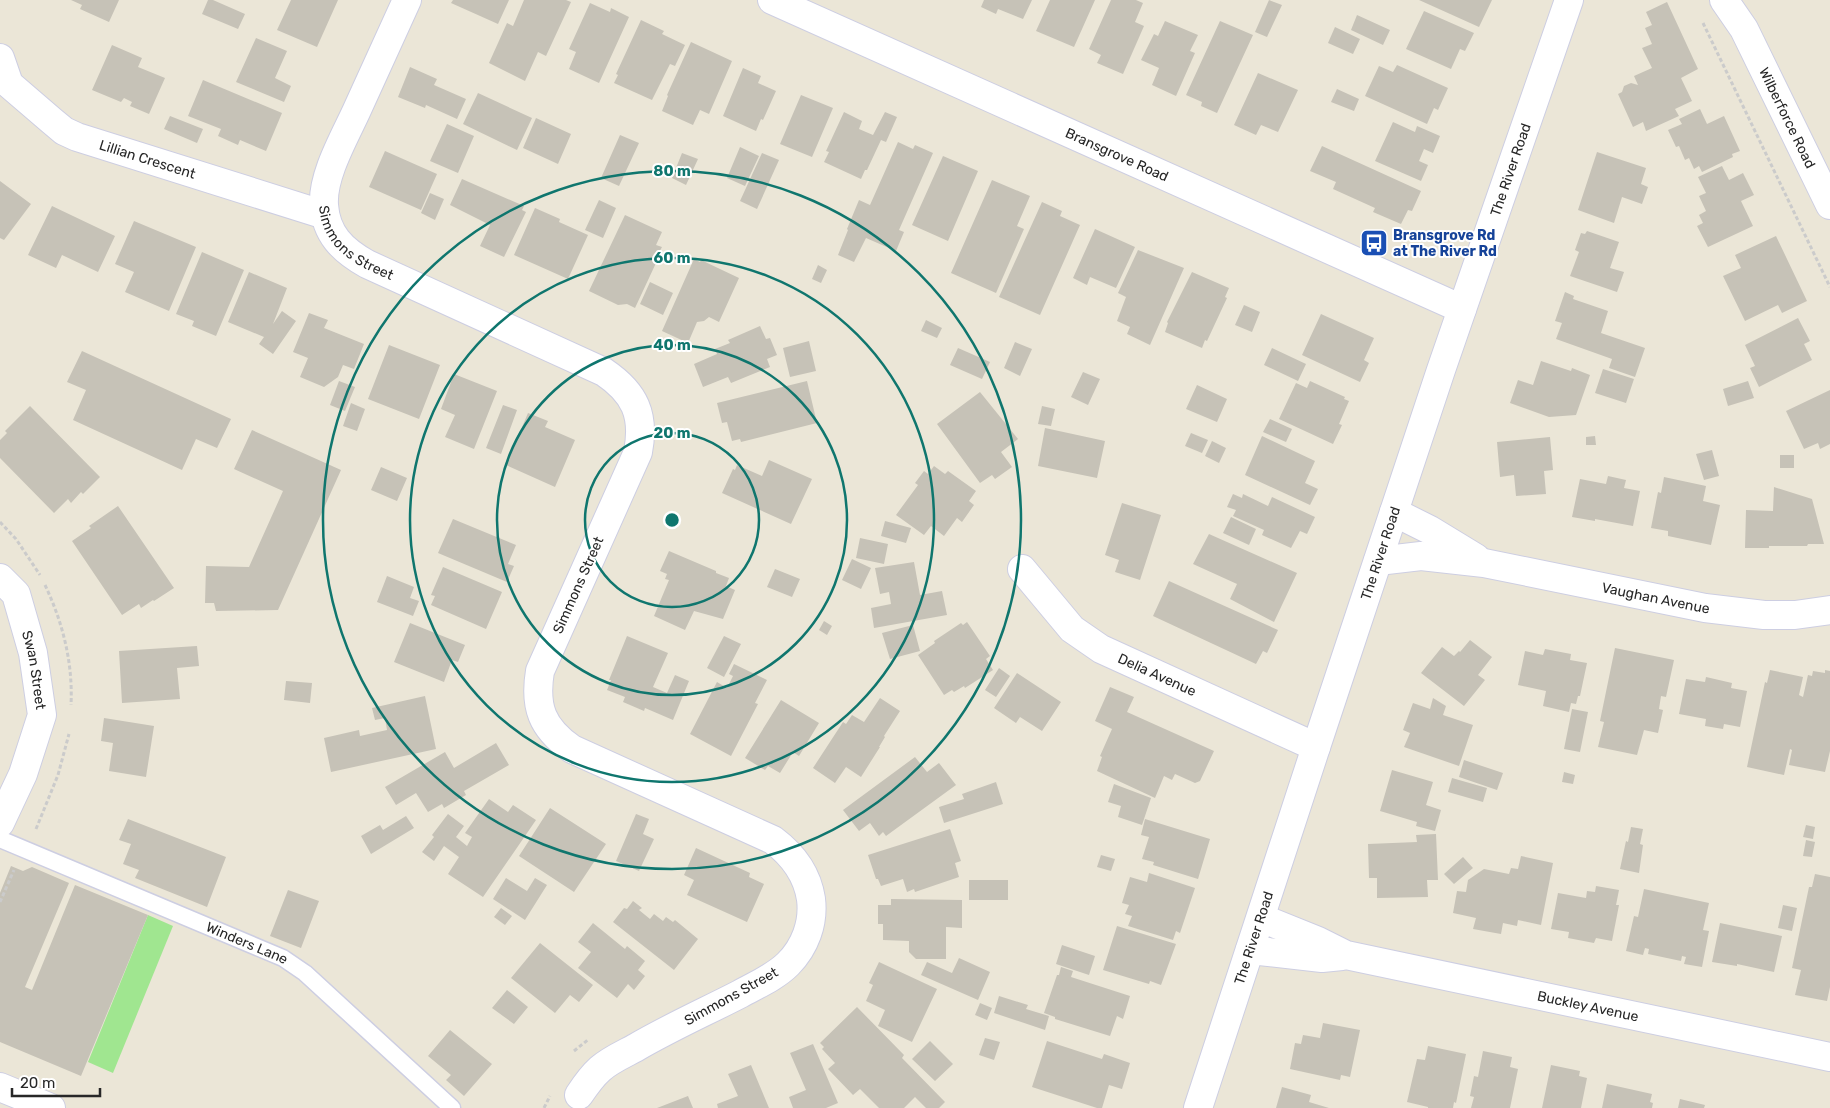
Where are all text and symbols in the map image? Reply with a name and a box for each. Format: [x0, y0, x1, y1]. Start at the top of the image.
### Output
street label: Wilberforce Road [1755, 65, 1819, 171]
street label: The River Road [1487, 121, 1535, 219]
street label: Bransgrove Road [1063, 124, 1171, 185]
street label: Lillian Crescent [97, 137, 198, 183]
text: 80 m [653, 162, 691, 180]
street label: Simmons Street [315, 204, 397, 284]
place label: Bransgrove Rd at The River Rd [1393, 227, 1497, 260]
bus stop icon: Bransgrove Rd at The River Rd [1359, 228, 1389, 258]
text: 60 m [654, 249, 690, 267]
text: 40 m [653, 336, 691, 354]
text: 20 m [654, 424, 690, 442]
street label: The River Road [1357, 505, 1404, 602]
centre of rings [663, 511, 681, 529]
street label: Simmons Street [549, 534, 608, 636]
street label: Vaughan Avenue [1600, 579, 1711, 618]
street label: Swan Street [18, 629, 49, 711]
street label: Delia Avenue [1115, 650, 1199, 700]
street label: The River Road [1231, 889, 1277, 987]
street label: Winders Lane [203, 919, 291, 968]
street label: Simmons Street [681, 963, 782, 1029]
street label: Buckley Avenue [1536, 988, 1640, 1025]
scale bar [12, 1066, 100, 1098]
text: 20 m [20, 1074, 55, 1092]

